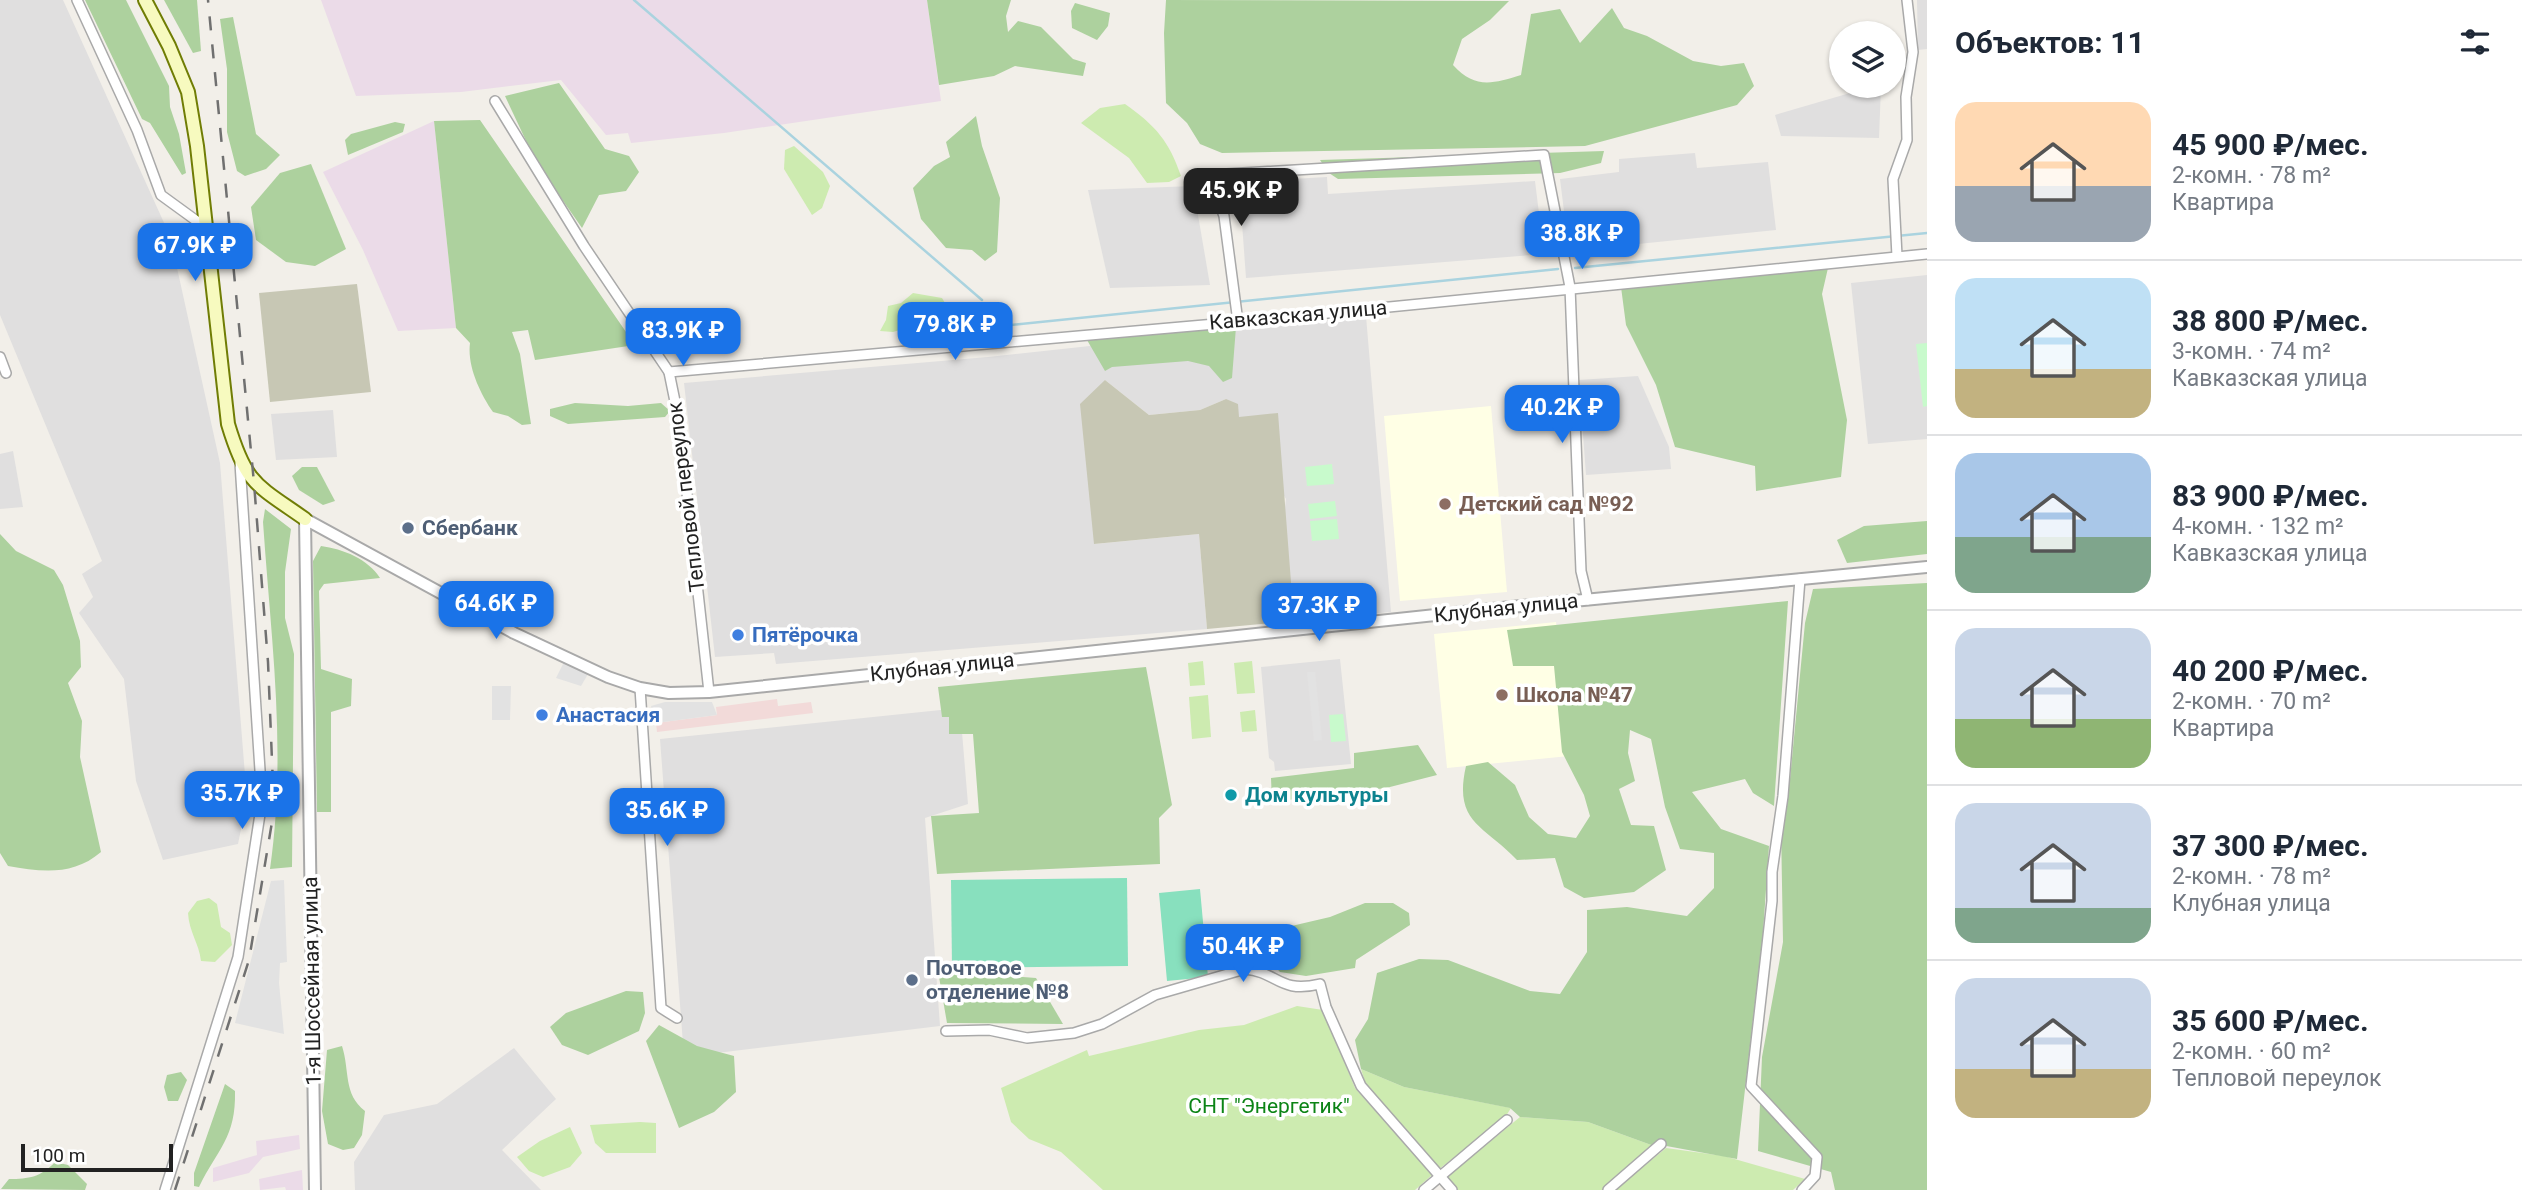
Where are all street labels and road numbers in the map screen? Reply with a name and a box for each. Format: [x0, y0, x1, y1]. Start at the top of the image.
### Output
street label: Кавказская улица [1208, 295, 1388, 335]
street label: Тепловой переулок [662, 400, 710, 593]
street label: Клубная улица [1433, 588, 1579, 628]
street label: Клубная улица [869, 647, 1015, 687]
street label: 1-я Шоссейная улица [298, 876, 326, 1086]

